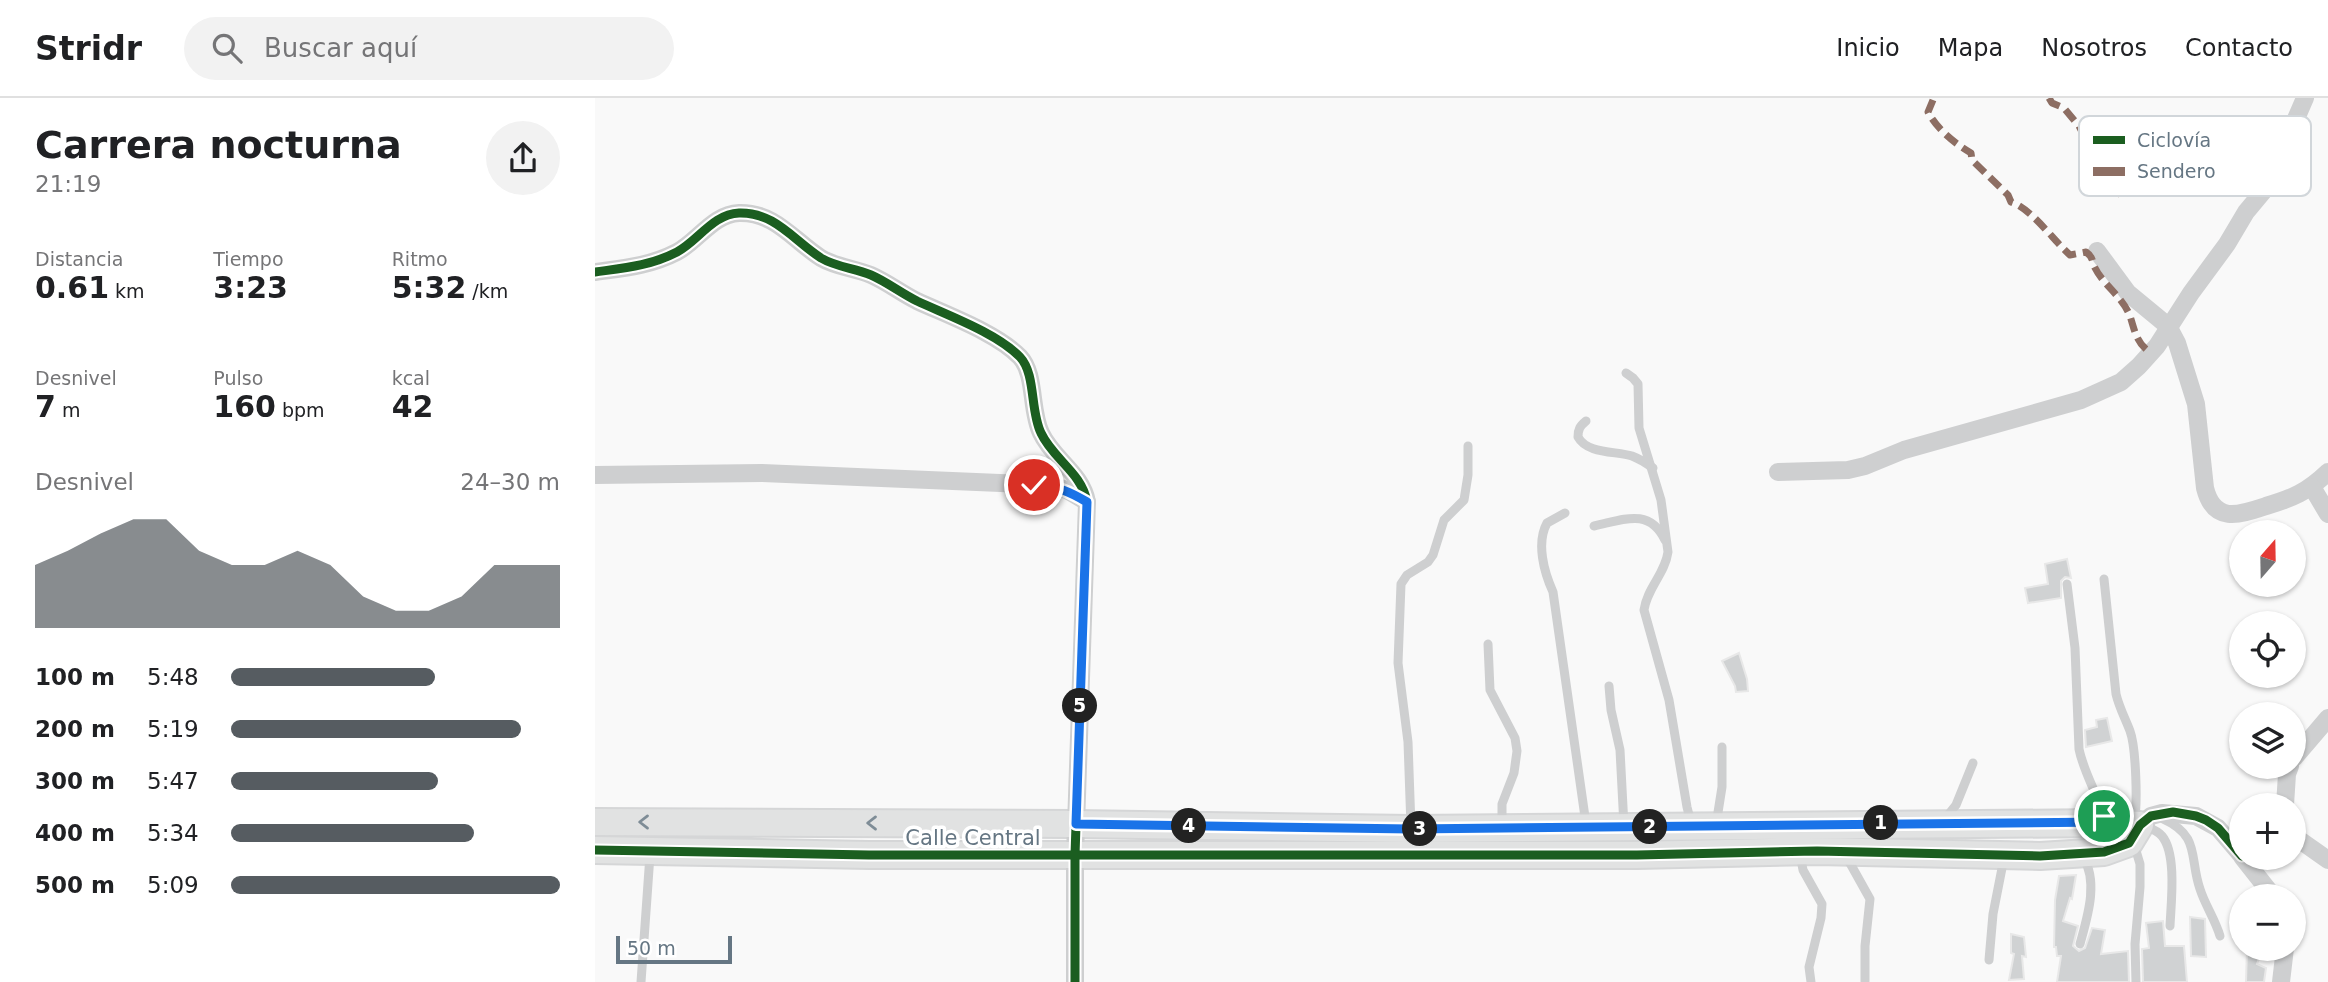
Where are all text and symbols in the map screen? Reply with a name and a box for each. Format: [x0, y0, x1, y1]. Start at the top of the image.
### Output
search box [184, 17, 674, 80]
text: Stridr [35, 29, 142, 68]
icon: search [208, 29, 246, 67]
text: Buscar aquí [264, 33, 417, 63]
text: Inicio [1836, 34, 1900, 62]
text: Mapa [1938, 34, 2003, 62]
text: Nosotros [2041, 34, 2147, 62]
text: Contacto [2185, 34, 2293, 62]
legend [2079, 116, 2311, 196]
button: share [486, 121, 560, 195]
text: Carrera nocturna [35, 123, 402, 167]
text: Ciclovía [2137, 129, 2211, 151]
text: Sendero [2137, 160, 2216, 182]
text: 21:19 [35, 171, 101, 197]
text: Distancia [35, 248, 123, 270]
text: Tiempo [213, 248, 284, 270]
text: Ritmo [392, 248, 448, 270]
text: 0.61 [35, 270, 109, 305]
text: 3:23 [213, 270, 288, 305]
text: 5:32 [392, 270, 466, 305]
text: km [109, 280, 145, 302]
text: /km [466, 280, 508, 302]
text: Desnivel [35, 367, 117, 389]
text: Pulso [213, 367, 263, 389]
text: kcal [392, 367, 430, 389]
text: 7 [35, 389, 56, 424]
text: 160 [213, 389, 276, 424]
text: 42 [392, 389, 433, 424]
text: m [56, 399, 80, 421]
text: bpm [276, 399, 325, 421]
pin [1004, 455, 1064, 515]
icon: check [1015, 466, 1053, 504]
text: Desnivel [35, 469, 134, 495]
text: 24–30 m [460, 469, 560, 495]
north arrow [2229, 520, 2307, 597]
map controls [2229, 520, 2306, 961]
button: locate [2229, 611, 2306, 688]
text: 100 m [35, 664, 115, 690]
text: 5:48 [147, 664, 199, 690]
pin: 5 [1063, 688, 1098, 724]
text: 5 [1073, 694, 1086, 716]
button: layers [2229, 702, 2306, 779]
text: 200 m [35, 716, 115, 742]
text: 5:19 [147, 716, 199, 742]
text: 300 m [35, 768, 115, 794]
text: 5:47 [147, 768, 199, 794]
pin [2074, 786, 2134, 846]
button: + [2229, 793, 2306, 870]
icon: arrive [2085, 797, 2123, 835]
pin: 1 [1863, 806, 1899, 840]
pin: 4 [1171, 808, 1207, 844]
pin: 2 [1633, 810, 1667, 844]
text: 1 [1874, 811, 1887, 833]
pin: 3 [1403, 812, 1437, 846]
one-way arrow [639, 814, 649, 830]
text: 4 [1182, 814, 1195, 836]
one-way arrow [866, 815, 877, 831]
text: 2 [1643, 815, 1656, 837]
text: 3 [1413, 817, 1426, 839]
text: 400 m [35, 820, 115, 846]
text: 5:34 [147, 820, 199, 846]
street label: Calle Central [905, 826, 1041, 850]
text: 500 m [35, 872, 115, 898]
text: 5:09 [147, 872, 199, 898]
button: − [2229, 884, 2306, 961]
scale bar [616, 933, 731, 965]
text: 50 m [627, 937, 676, 959]

